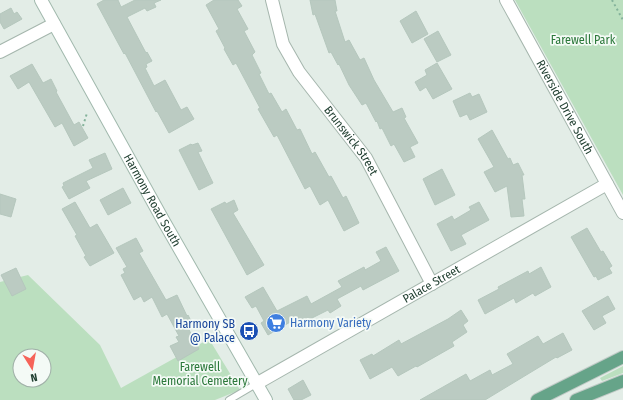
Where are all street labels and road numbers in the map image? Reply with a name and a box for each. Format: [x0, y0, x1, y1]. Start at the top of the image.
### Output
street label: Riverside Drive South [533, 57, 596, 156]
street label: Brunswick Street [321, 103, 381, 178]
street label: Harmony Road South [121, 151, 184, 249]
street label: Palace Street [400, 262, 463, 306]

